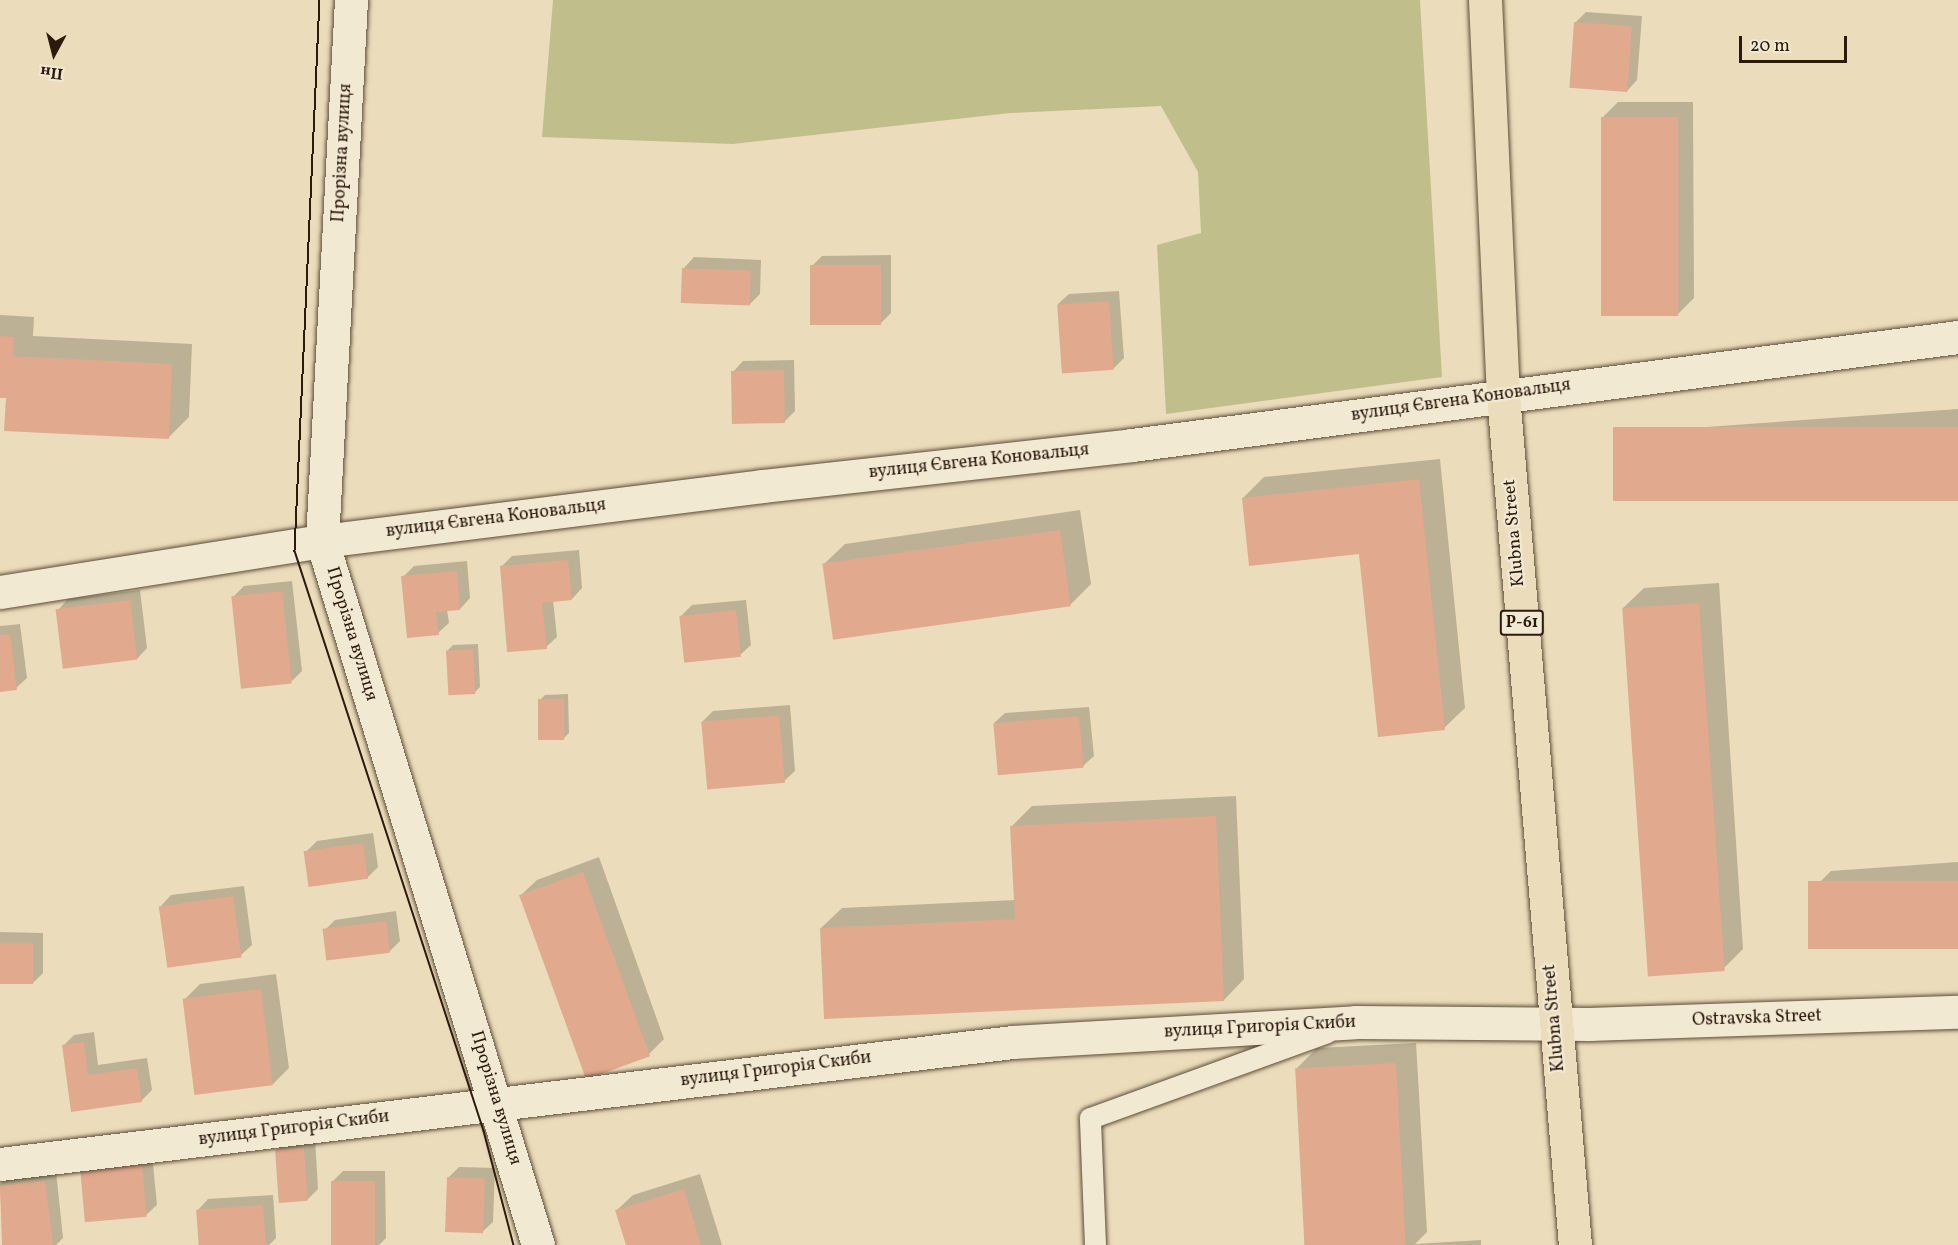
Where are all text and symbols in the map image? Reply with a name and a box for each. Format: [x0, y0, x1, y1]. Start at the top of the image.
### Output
north arrow [24, 24, 84, 84]
scale bar [1742, 24, 1850, 62]
text: 20 m [1750, 34, 1790, 59]
text: Пн [39, 60, 64, 84]
street label: Прорізна вулиця [329, 83, 357, 223]
street label: вулиця Євгена Коновальця [1350, 375, 1572, 427]
street label: вулиця Євгена Коновальця [868, 440, 1090, 484]
street label: Klubna Street [1500, 478, 1530, 588]
street label: вулиця Євгена Коновальця [385, 495, 607, 543]
street label: Прорізна вулиця [320, 564, 382, 704]
road number: Р-61 [1500, 610, 1544, 636]
street label: Klubna Street [1540, 963, 1570, 1073]
street label: Ostravska Street [1692, 1006, 1822, 1032]
street label: вулиця Григорія Скиби [1164, 1012, 1356, 1044]
street label: Прорізна вулиця [464, 1028, 526, 1168]
street label: вулиця Григорія Скиби [679, 1048, 873, 1092]
street label: вулиця Григорія Скиби [197, 1107, 391, 1151]

